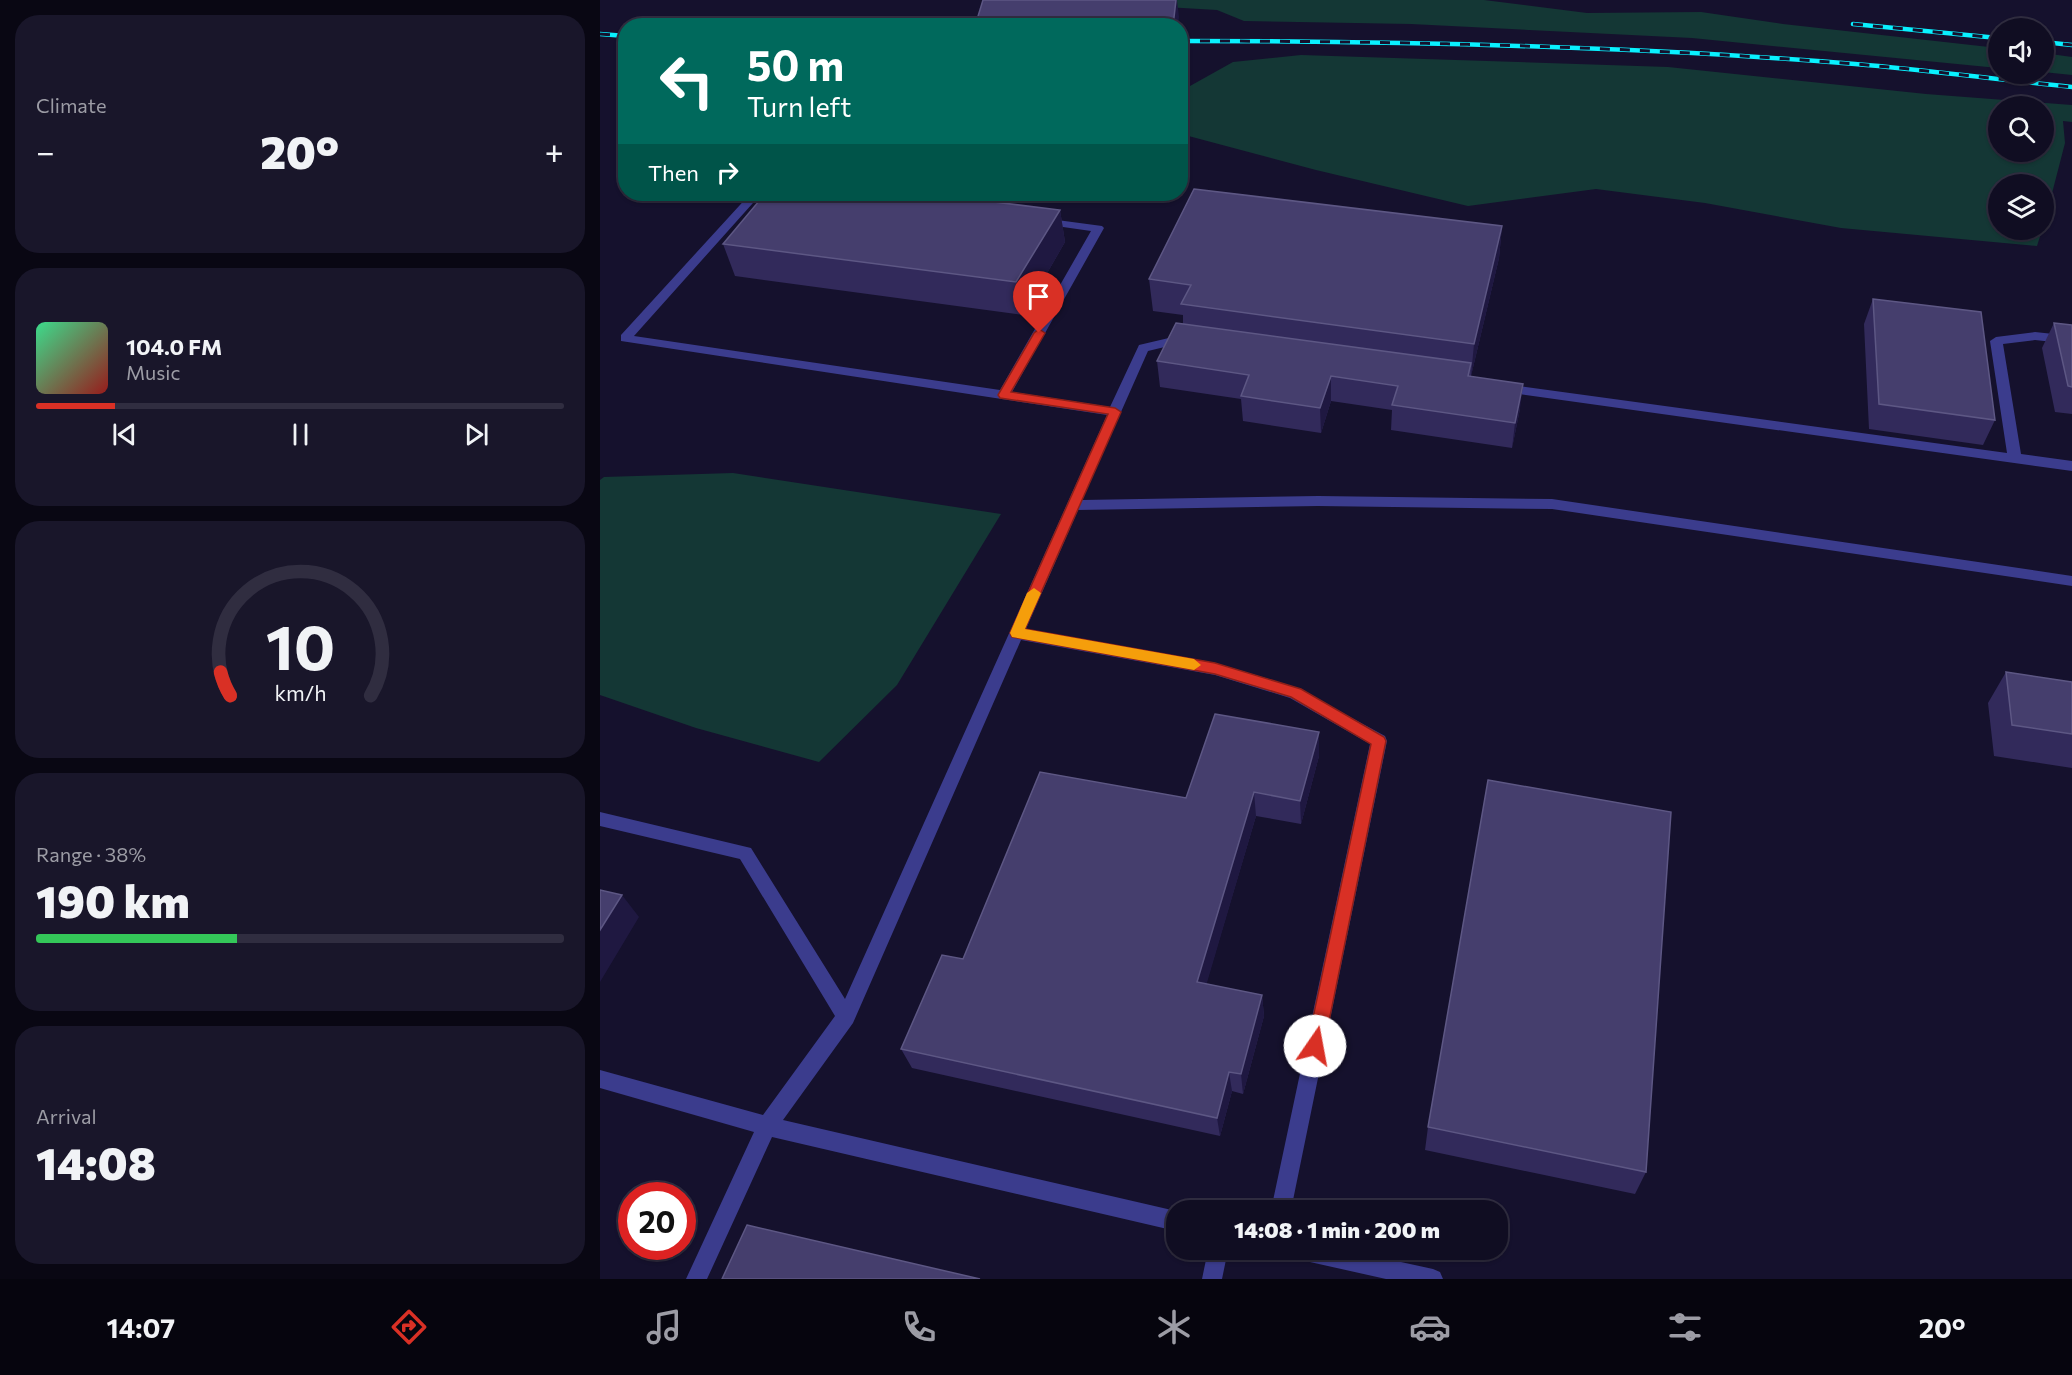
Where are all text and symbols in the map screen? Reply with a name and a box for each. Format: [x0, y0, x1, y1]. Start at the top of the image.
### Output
map controls [1988, 18, 2054, 240]
button: sound [1988, 18, 2054, 84]
text: 50 m [747, 38, 844, 90]
icon: left [648, 42, 726, 120]
text: Turn left [747, 90, 851, 123]
text: Climate [36, 93, 106, 117]
button: search [1988, 96, 2054, 162]
text: 20° [260, 123, 339, 178]
text: − [36, 130, 55, 171]
text: + [545, 130, 564, 171]
icon: right [711, 156, 744, 189]
text: Then [648, 159, 699, 186]
button: layers [1988, 174, 2054, 240]
pin [1013, 271, 1064, 333]
icon: arrive [1022, 280, 1055, 313]
text: 104.0 FM [126, 333, 222, 360]
text: Music [126, 360, 180, 384]
icon: previous [108, 418, 141, 451]
icon: pause [284, 418, 317, 451]
icon: next [460, 418, 493, 451]
text: 10 [265, 608, 335, 684]
text: km/h [274, 680, 326, 706]
text: Range · 38% [36, 842, 146, 866]
text: 190 km [36, 872, 190, 927]
position arrow [1283, 1014, 1347, 1078]
text: Arrival [36, 1104, 97, 1128]
text: 14:08 [36, 1134, 156, 1189]
speed limit sign: 20 [618, 1182, 696, 1260]
text: 14:08 · 1 min · 200 m [1234, 1216, 1440, 1243]
icon: directions [388, 1306, 430, 1348]
icon: music [643, 1306, 685, 1348]
icon: phone [898, 1306, 940, 1348]
icon: climate [1153, 1306, 1195, 1348]
icon: car [1409, 1306, 1451, 1348]
icon: filters [1664, 1306, 1706, 1348]
text: 14:07 [107, 1311, 175, 1344]
text: 20° [1919, 1311, 1965, 1344]

